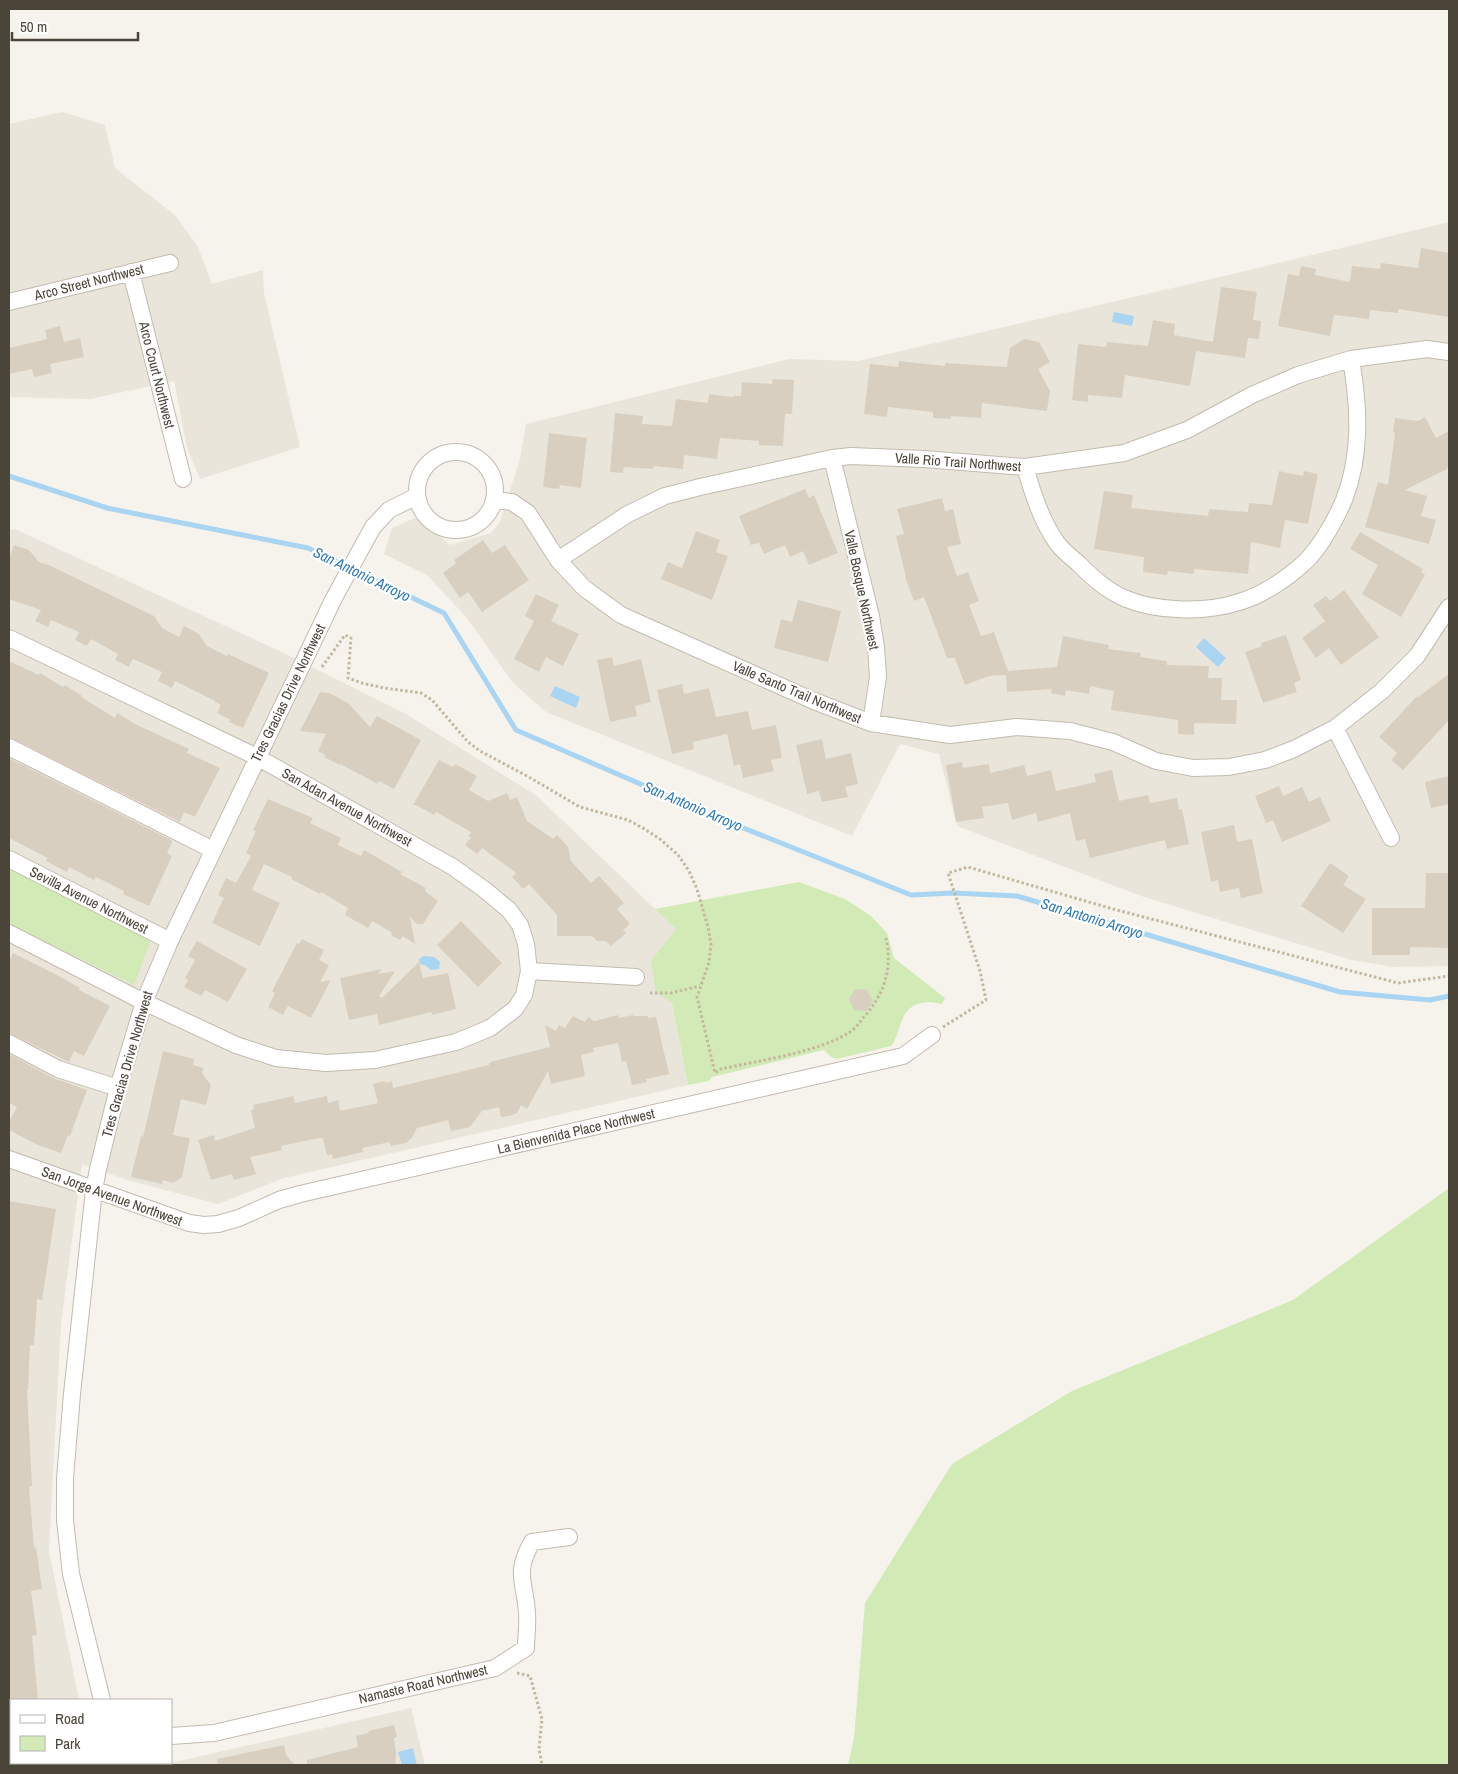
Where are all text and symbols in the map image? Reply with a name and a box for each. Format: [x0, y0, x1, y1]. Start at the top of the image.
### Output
scale bar [12, 10, 139, 42]
text: 50 m [20, 16, 47, 37]
street label: Arco Street Northwest [31, 260, 146, 305]
street label: Arco Court Northwest [135, 319, 179, 430]
street label: Valle Rio Trail Northwest [894, 449, 1022, 475]
street label: Valle Bosque Northwest [841, 529, 883, 651]
water label: San Antonio Arroyo [310, 541, 414, 607]
street label: Tres Gracias Drive Northwest [247, 621, 329, 765]
street label: Valle Santo Trail Northwest [730, 657, 864, 727]
street label: San Adan Avenue Northwest [279, 764, 415, 850]
water label: San Antonio Arroyo [640, 776, 746, 836]
street label: Sevilla Avenue Northwest [27, 862, 151, 938]
water label: San Antonio Arroyo [1038, 893, 1146, 944]
street label: Tres Gracias Drive Northwest [97, 989, 157, 1139]
street label: La Bienvenida Place Northwest [496, 1104, 656, 1158]
street label: San Jorge Avenue Northwest [39, 1162, 185, 1230]
street label: Namaste Road Northwest [357, 1660, 489, 1708]
legend [10, 1699, 172, 1764]
text: Road [55, 1708, 84, 1729]
text: Park [55, 1733, 81, 1754]

